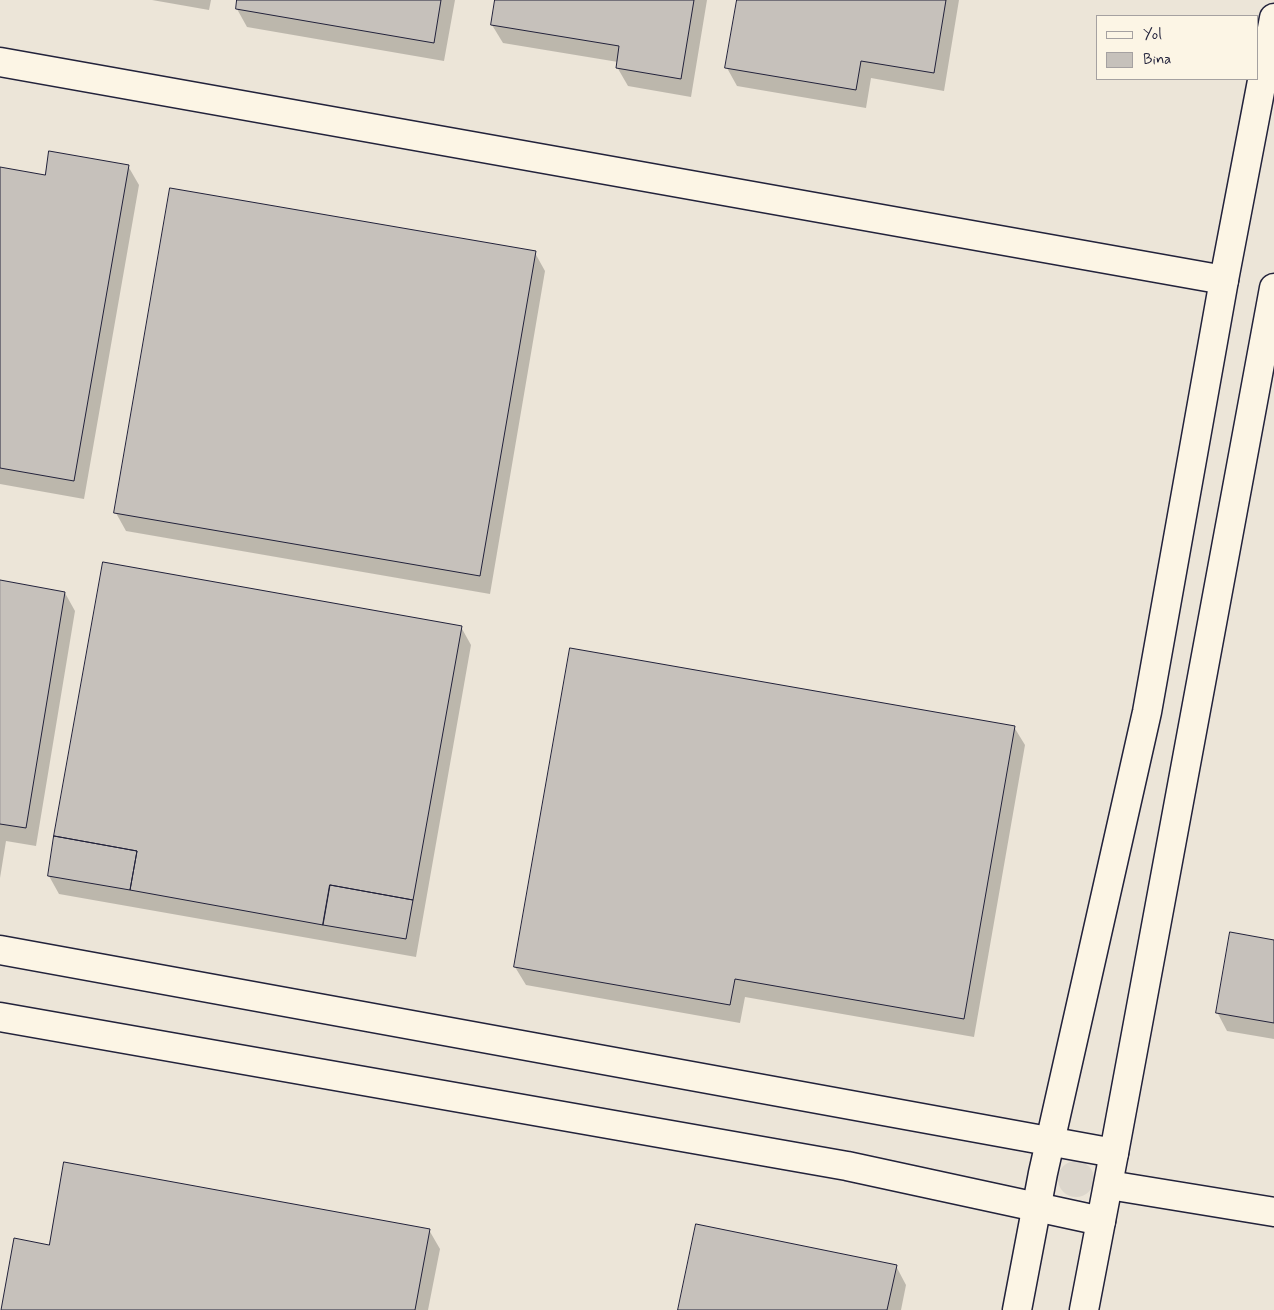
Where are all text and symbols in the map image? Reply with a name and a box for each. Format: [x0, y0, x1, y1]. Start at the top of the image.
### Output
legend [1096, 15, 1259, 80]
text: Yol [1143, 25, 1162, 45]
text: Bina [1143, 50, 1171, 70]

